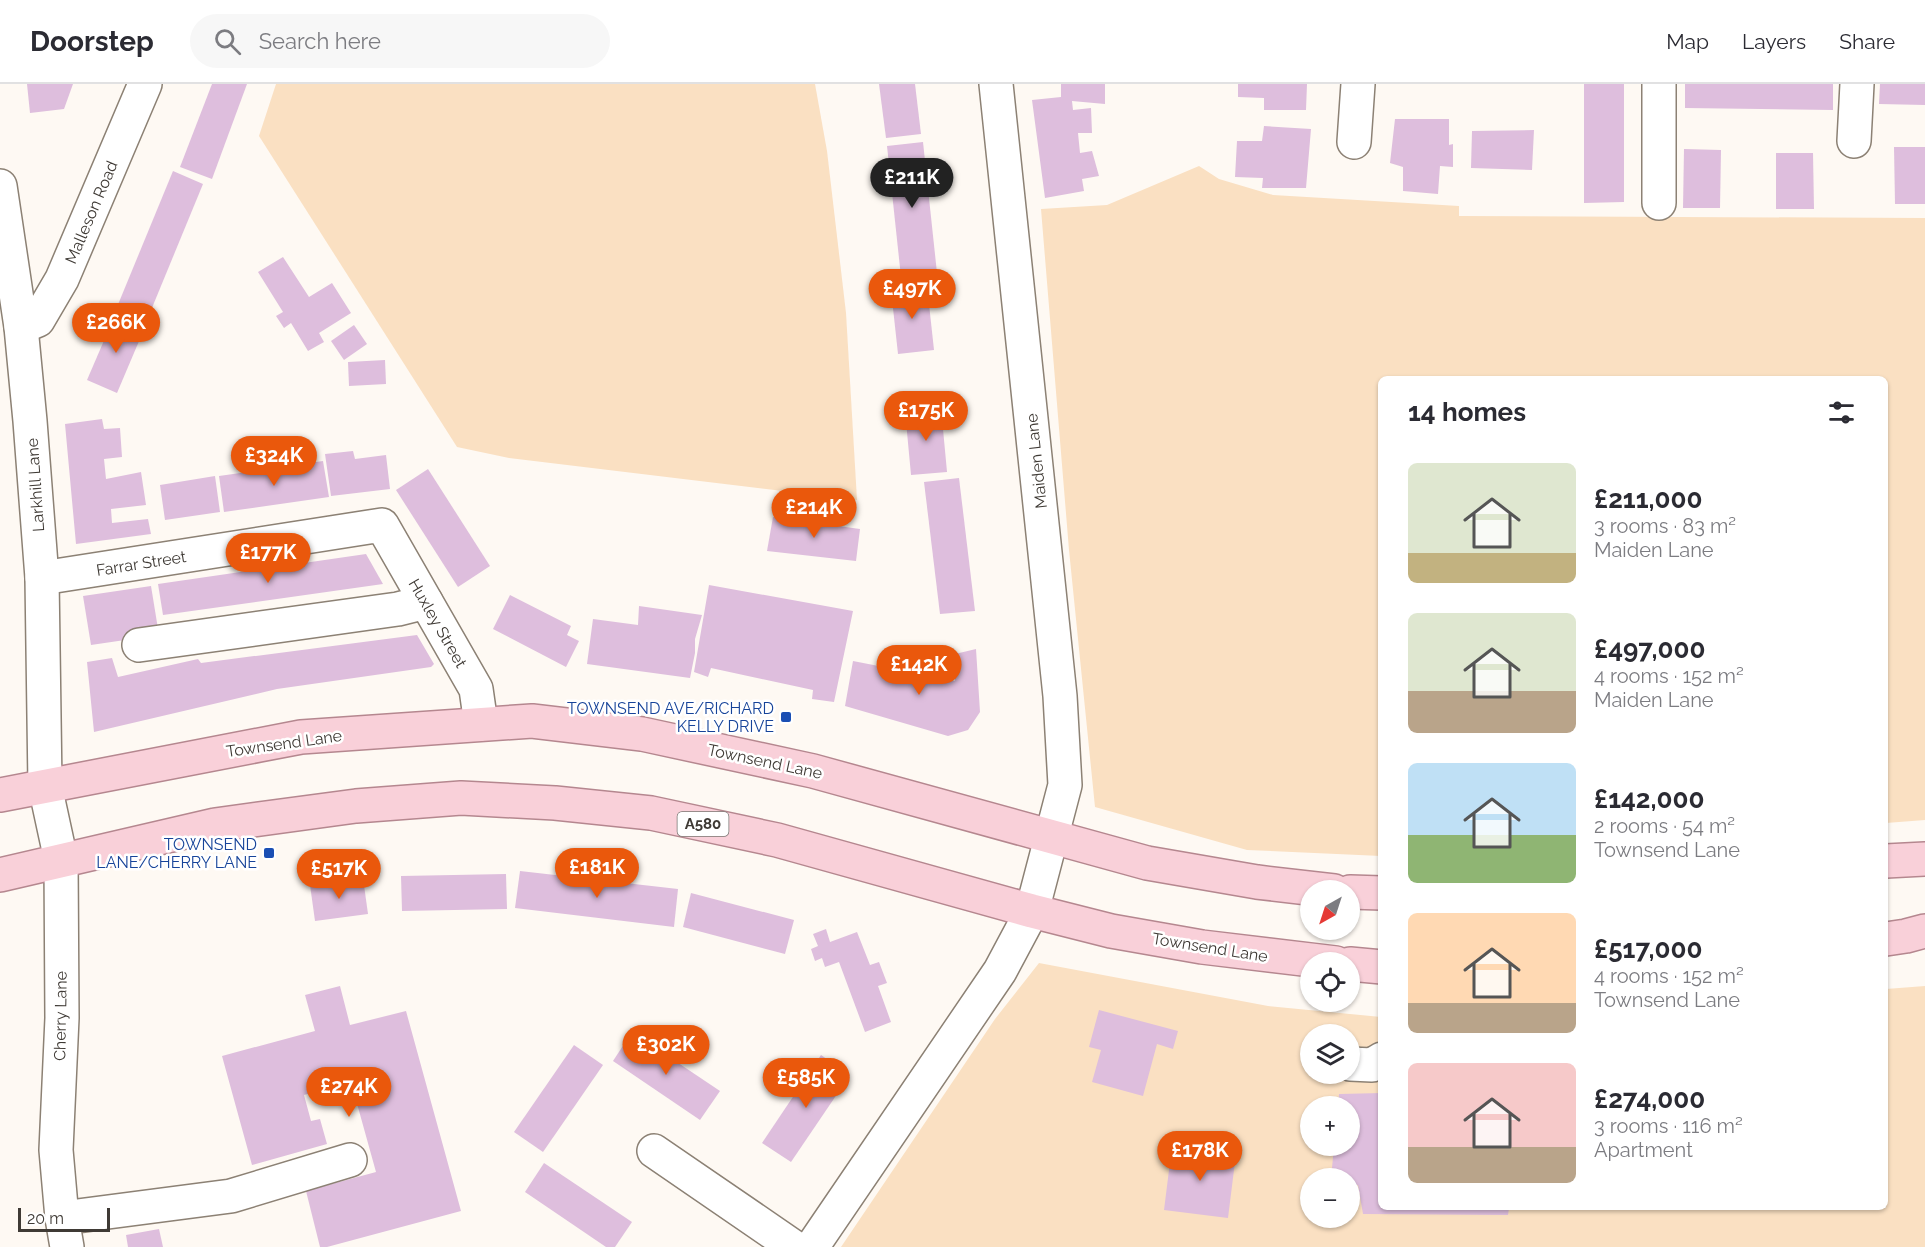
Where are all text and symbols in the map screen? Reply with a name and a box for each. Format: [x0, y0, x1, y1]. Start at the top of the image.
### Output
search box [190, 14, 610, 68]
text: Doorstep [30, 25, 154, 58]
icon: search [211, 25, 244, 58]
text: Search here [259, 28, 381, 54]
text: Map [1666, 29, 1709, 54]
text: Layers [1742, 29, 1806, 54]
text: Share [1839, 29, 1895, 54]
street label: Malleson Road [61, 158, 122, 266]
pin: £211K [870, 158, 954, 209]
text: £211K [884, 165, 940, 189]
pin: £497K [870, 269, 954, 320]
text: £497K [883, 276, 941, 300]
pin: £266K [74, 303, 158, 354]
text: £266K [86, 310, 146, 334]
pin: £175K [884, 391, 968, 442]
icon: filters [1825, 396, 1858, 429]
text: 14 homes [1408, 397, 1526, 427]
text: £175K [898, 398, 954, 422]
street label: Maiden Lane [1022, 412, 1051, 510]
pin: £324K [232, 436, 316, 487]
street label: Larkhill Lane [23, 437, 48, 533]
text: £324K [245, 443, 303, 467]
text: £211,000 [1594, 484, 1702, 514]
icon: home [1456, 487, 1528, 559]
pin: £214K [772, 488, 856, 539]
text: £214K [786, 495, 842, 519]
text: 3 rooms · 83 m² [1594, 514, 1736, 538]
pin: £177K [226, 533, 310, 584]
text: Maiden Lane [1594, 538, 1714, 562]
text: £177K [240, 540, 296, 564]
street label: Farrar Street [95, 547, 188, 580]
street label: Huxley Street [404, 575, 471, 672]
text: £497,000 [1594, 634, 1705, 664]
icon: home [1456, 637, 1528, 709]
pin: £142K [877, 645, 961, 696]
text: £142K [891, 652, 947, 676]
text: 4 rooms · 152 m² [1594, 664, 1744, 688]
text: Maiden Lane [1594, 688, 1714, 712]
place label: TOWNSEND AVE/RICHARD KELLY DRIVE [567, 699, 774, 736]
marker: TOWNSEND AVE/RICHARD KELLY DRIVE [779, 710, 793, 724]
street label: Townsend Lane [225, 726, 343, 761]
street label: Townsend Lane [706, 740, 824, 783]
text: £142,000 [1594, 784, 1704, 814]
icon: home [1456, 787, 1528, 859]
road number: A580 [678, 812, 728, 836]
text: 2 rooms · 54 m² [1594, 814, 1735, 838]
place label: TOWNSEND LANE/CHERRY LANE [96, 835, 257, 872]
text: Townsend Lane [1594, 838, 1740, 862]
marker: TOWNSEND LANE/CHERRY LANE [262, 846, 276, 860]
pin: £181K [555, 848, 639, 899]
pin: £517K [297, 849, 381, 900]
text: £181K [569, 855, 625, 879]
text: £517K [311, 856, 367, 880]
north arrow [1300, 880, 1360, 940]
map controls [1300, 880, 1360, 1228]
street label: Townsend Lane [1151, 929, 1269, 966]
text: £517,000 [1594, 934, 1703, 964]
icon: home [1456, 937, 1528, 1009]
button: locate [1300, 952, 1360, 1012]
text: 4 rooms · 152 m² [1594, 964, 1744, 988]
street label: Cherry Lane [50, 971, 71, 1061]
text: Townsend Lane [1594, 988, 1740, 1012]
button: layers [1300, 1024, 1360, 1084]
pin: £302K [624, 1025, 708, 1076]
text: £302K [637, 1032, 696, 1056]
pin: £585K [764, 1058, 848, 1109]
text: £585K [777, 1065, 835, 1089]
pin: £274K [307, 1067, 391, 1118]
text: £274K [320, 1074, 378, 1098]
text: £274,000 [1594, 1084, 1705, 1114]
icon: home [1456, 1087, 1528, 1159]
button: + [1300, 1096, 1360, 1156]
text: 3 rooms · 116 m² [1594, 1114, 1743, 1138]
pin: £178K [1158, 1131, 1242, 1182]
text: £178K [1171, 1138, 1229, 1162]
text: Apartment [1594, 1138, 1693, 1162]
button: − [1300, 1168, 1360, 1228]
scale bar [18, 1205, 110, 1232]
text: 20 m [27, 1209, 64, 1228]

